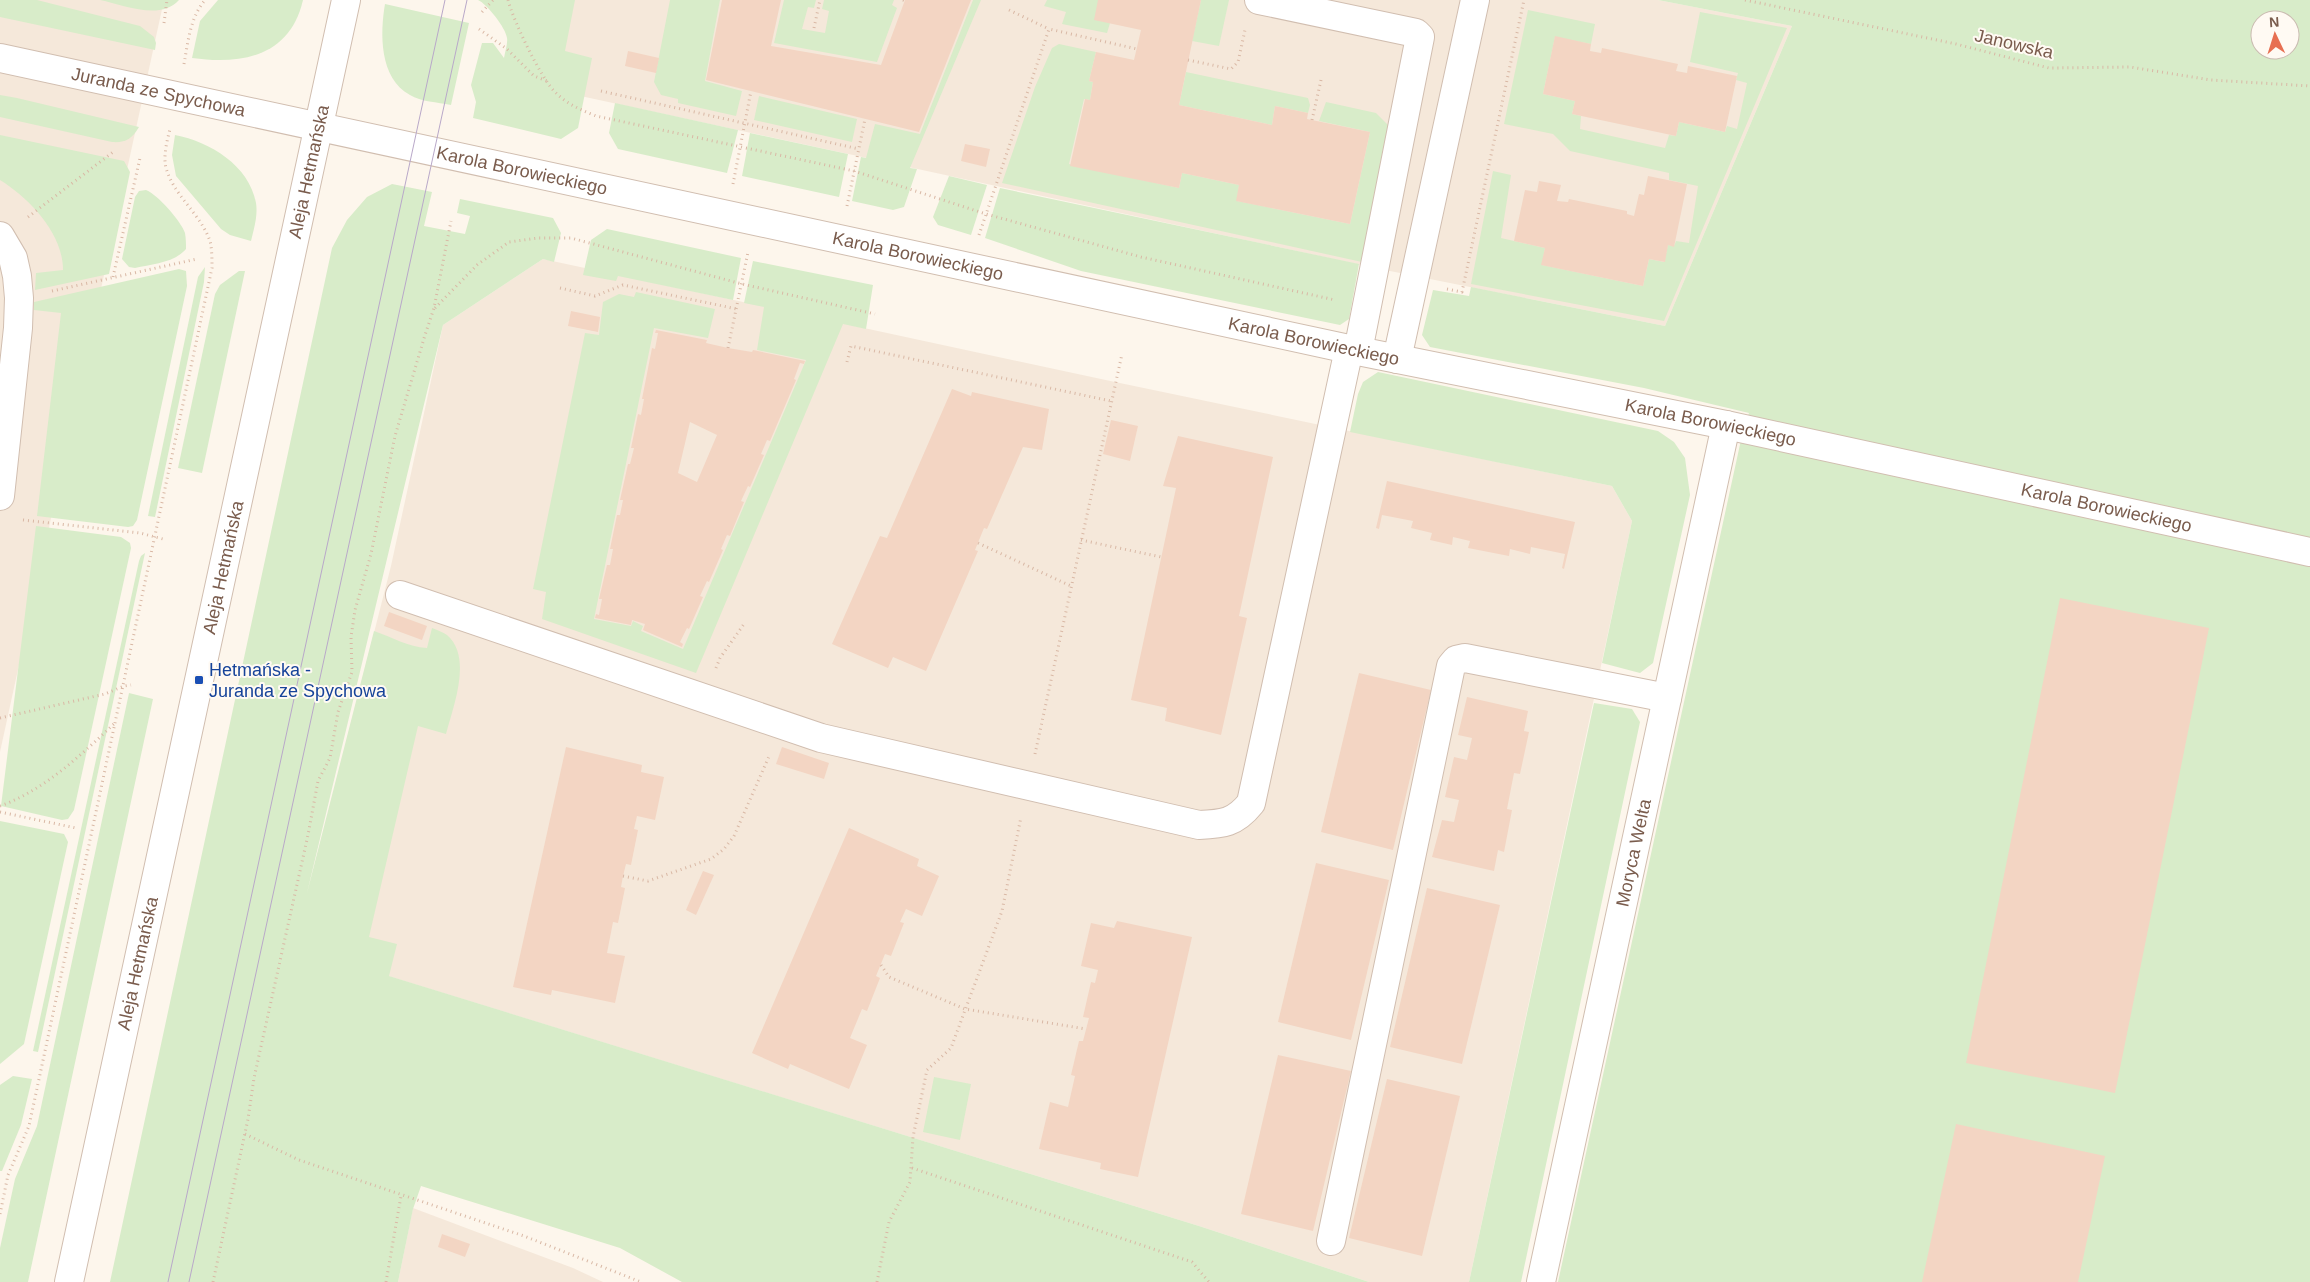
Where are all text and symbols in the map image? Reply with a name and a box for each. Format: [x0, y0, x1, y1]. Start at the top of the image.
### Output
north arrow [2250, 10, 2300, 60]
text: N [2268, 14, 2280, 30]
street label: Janowska [1973, 25, 2056, 63]
street label: Juranda ze Spychowa [70, 64, 248, 121]
street label: Aleja Hetmańska [285, 102, 333, 240]
street label: Karola Borowieckiego [435, 142, 609, 199]
street label: Karola Borowieckiego [831, 228, 1005, 284]
street label: Karola Borowieckiego [1227, 313, 1401, 369]
street label: Karola Borowieckiego [1623, 395, 1798, 450]
street label: Karola Borowieckiego [2019, 479, 2194, 536]
street label: Aleja Hetmańska [199, 498, 248, 636]
place label: Hetmańska - Juranda ze Spychowa [209, 660, 387, 701]
marker: Hetmańska - Juranda ze Spychowa [193, 674, 205, 686]
street label: Moryca Welta [1612, 796, 1655, 909]
street label: Aleja Hetmańska [114, 894, 162, 1032]

